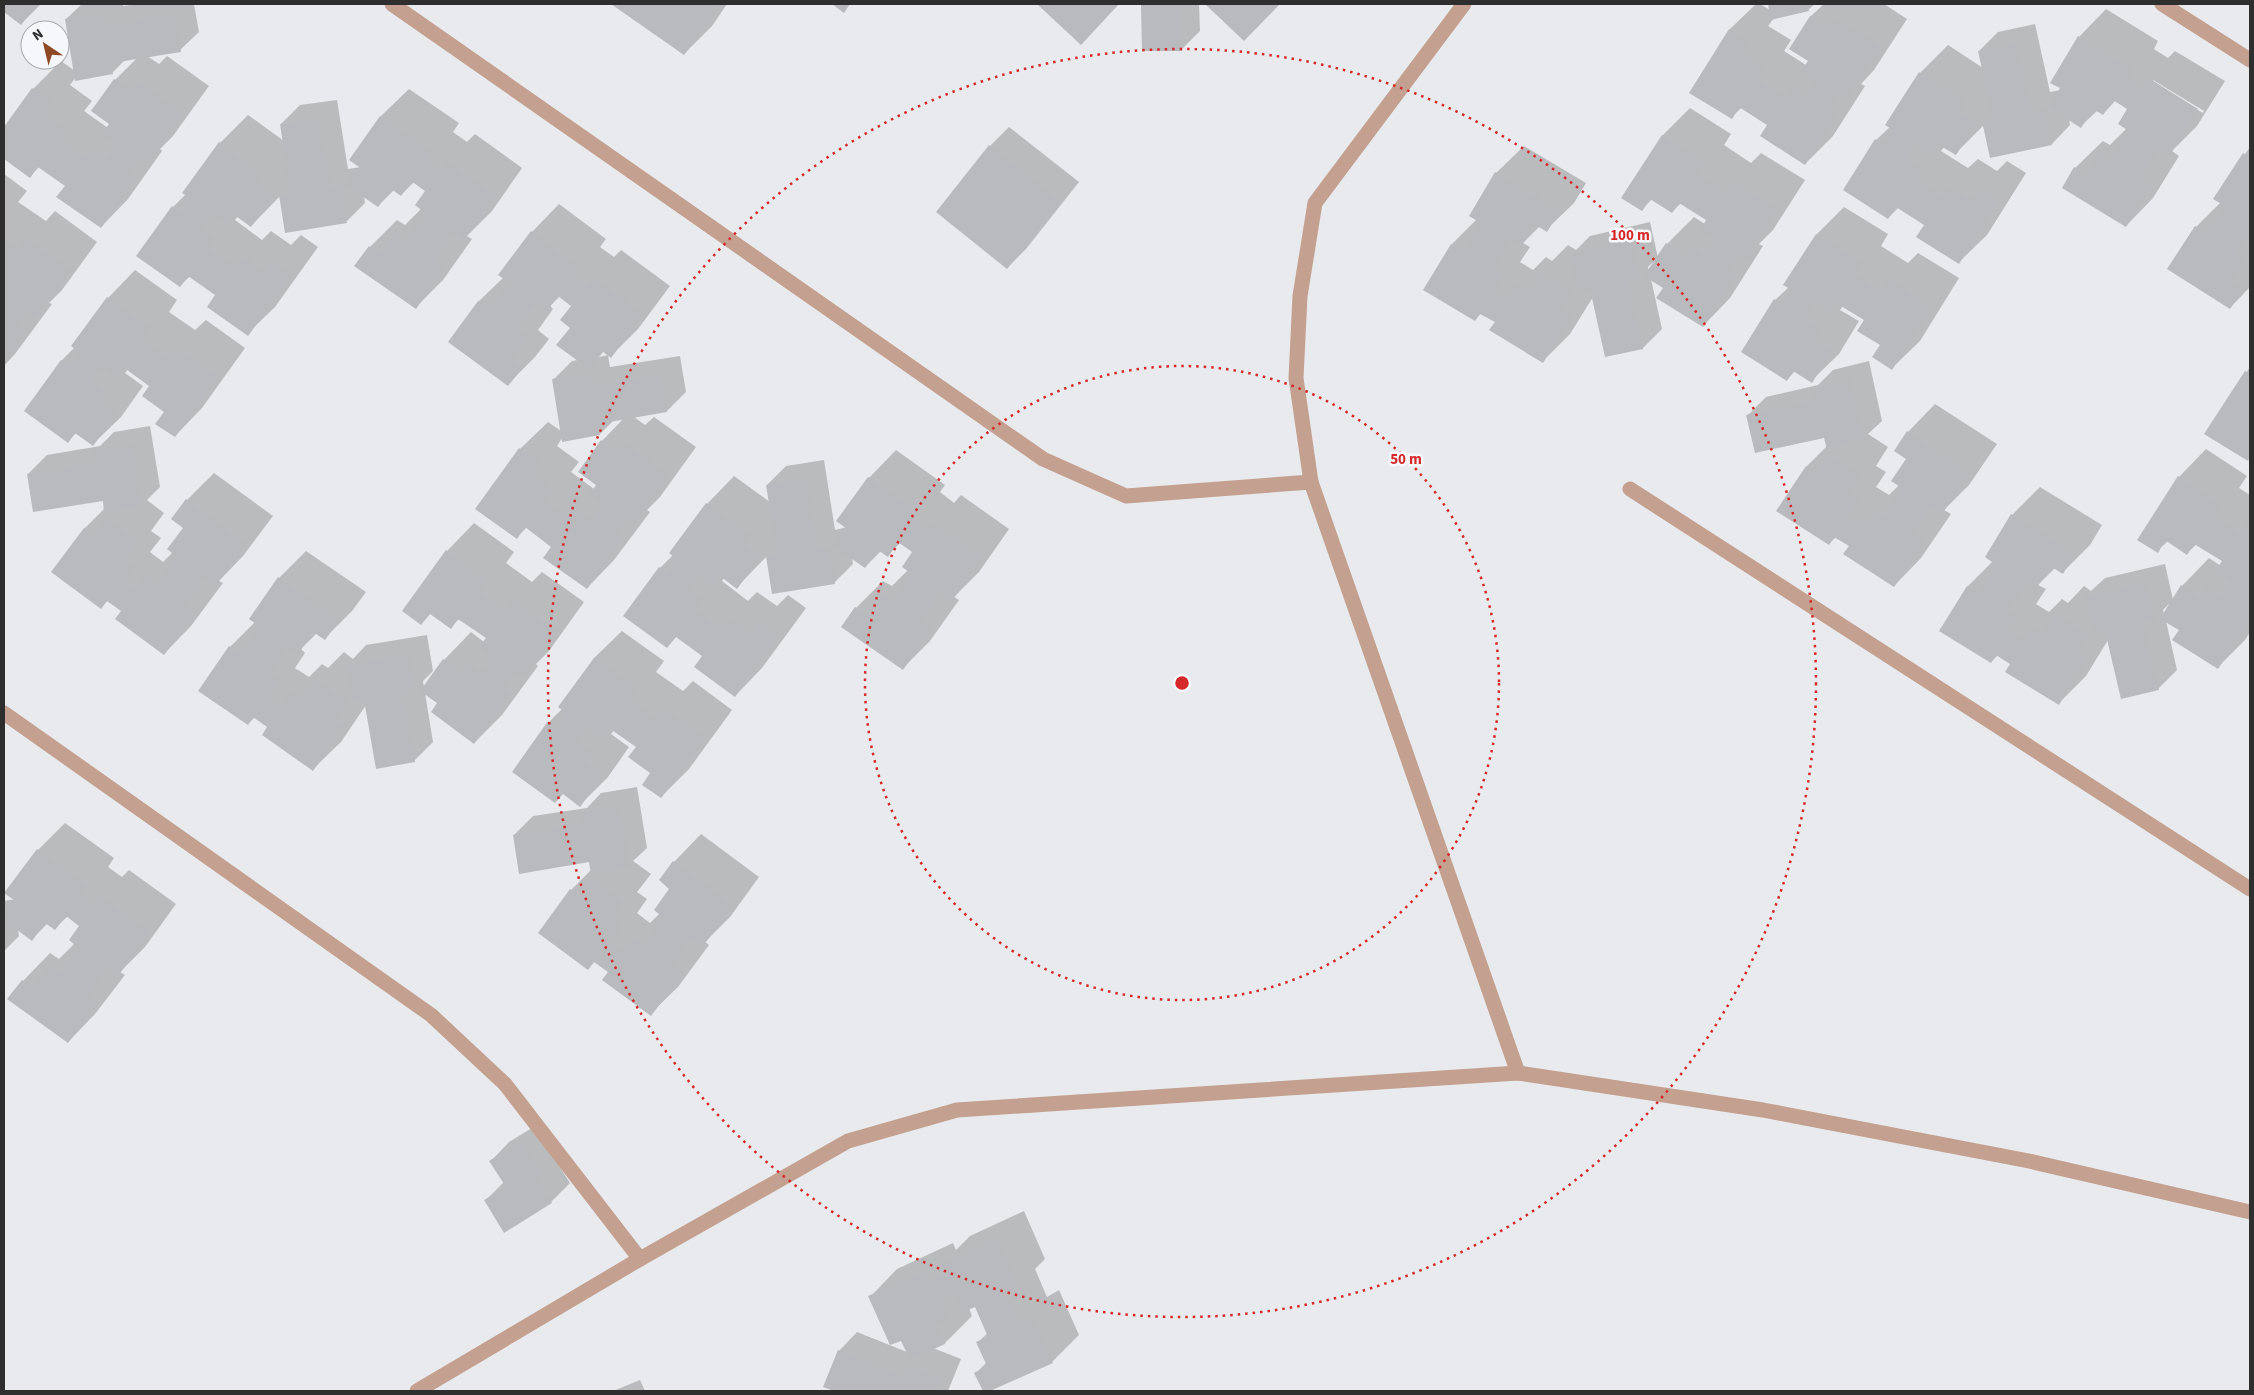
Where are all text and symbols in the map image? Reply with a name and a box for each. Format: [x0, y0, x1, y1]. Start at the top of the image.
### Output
north arrow [20, 20, 70, 70]
text: N [29, 24, 48, 46]
text: 100 m [1610, 225, 1650, 246]
text: 50 m [1390, 449, 1422, 470]
centre of rings [1173, 674, 1191, 692]

